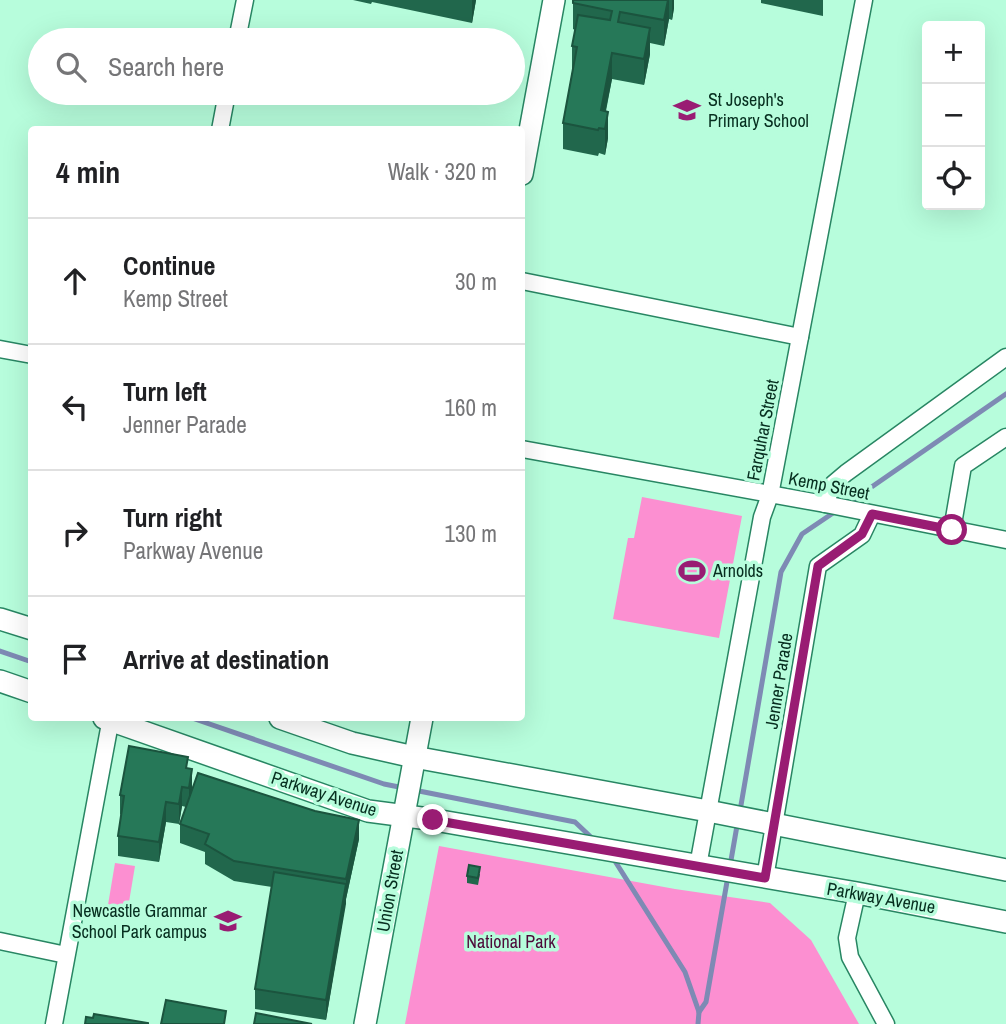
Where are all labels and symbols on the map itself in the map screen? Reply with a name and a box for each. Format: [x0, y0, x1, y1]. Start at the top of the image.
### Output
place label: St Joseph's Primary School [708, 87, 809, 133]
school or university icon: St Joseph's Primary School [672, 95, 702, 125]
street label: Farquhar Street [740, 377, 785, 483]
street label: Kemp Street [786, 465, 872, 506]
route start [936, 514, 967, 545]
sports icon: Arnolds [677, 556, 707, 586]
place label: Arnolds [712, 558, 763, 583]
street label: Jenner Parade [759, 631, 798, 731]
street label: Parkway Avenue [268, 765, 380, 822]
route end [417, 804, 448, 835]
street label: Union Street [370, 848, 409, 934]
street label: Parkway Avenue [825, 876, 937, 919]
place label: Newcastle Grammar School Park campus [72, 898, 207, 944]
school or university icon: Newcastle Grammar School Park campus [213, 906, 243, 936]
park label: National Park [466, 929, 556, 954]

